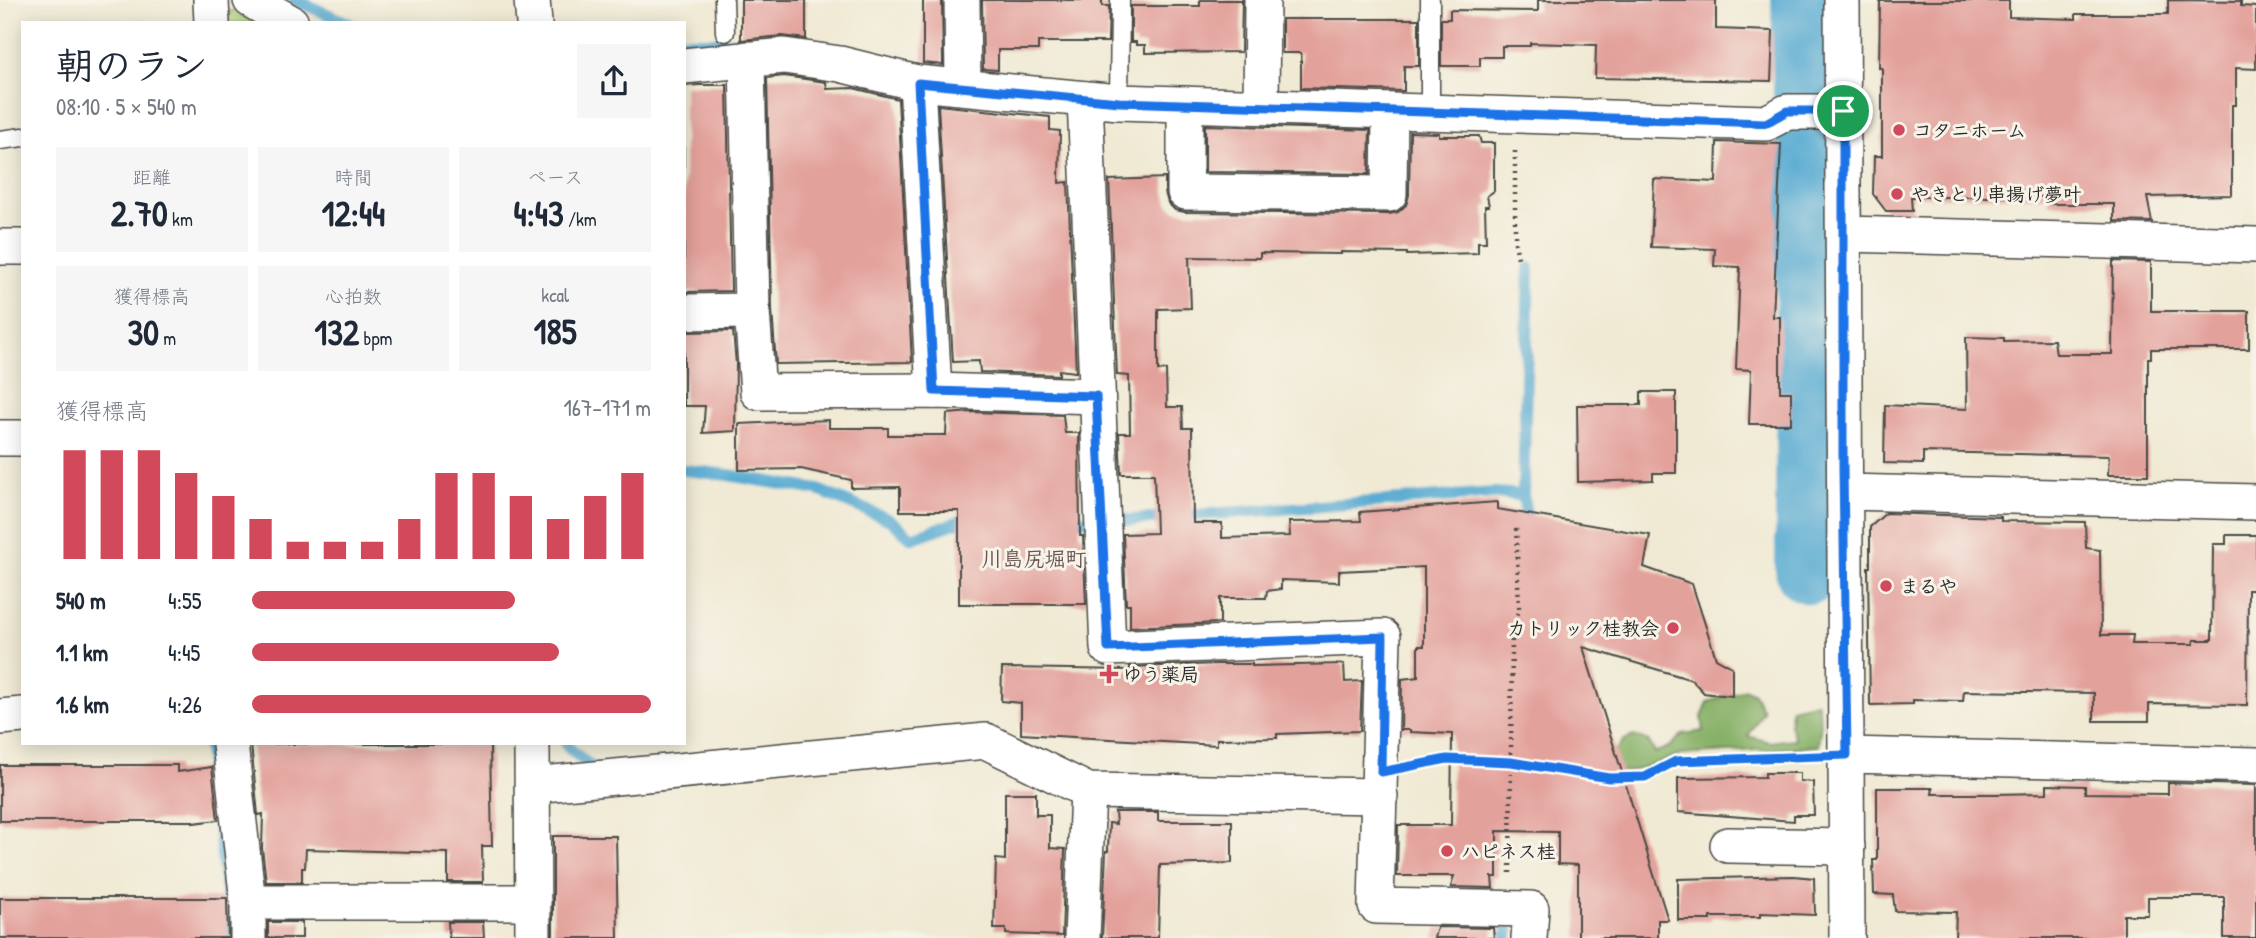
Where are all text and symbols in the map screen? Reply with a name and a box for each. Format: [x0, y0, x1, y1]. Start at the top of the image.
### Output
text: 朝のラン [56, 39, 208, 91]
button: share [577, 44, 651, 118]
pin [1813, 81, 1873, 141]
text: 08:10 · 5 × 540 m [56, 91, 197, 122]
icon: arrive [1824, 92, 1862, 130]
place label: コタニホーム [1913, 117, 2026, 143]
marker: コタニホーム [1891, 122, 1907, 138]
text: 距離 [133, 164, 171, 190]
text: 時間 [334, 164, 373, 190]
text: ペース [527, 164, 583, 190]
place label: やきとり串揚げ夢叶 [1911, 181, 2082, 207]
marker: やきとり串揚げ夢叶 [1889, 186, 1905, 202]
text: 2.70 [111, 190, 168, 237]
text: 12:44 [322, 190, 385, 237]
text: 4:43 [514, 190, 564, 237]
text: km [168, 206, 193, 232]
text: /km [564, 206, 597, 232]
text: kcal [541, 282, 569, 308]
text: 獲得標高 [114, 283, 190, 309]
text: 心拍数 [325, 283, 382, 309]
text: 185 [534, 308, 577, 355]
text: 30 [127, 309, 159, 356]
text: 132 [314, 309, 359, 356]
text: m [159, 325, 176, 351]
text: bpm [359, 325, 393, 351]
text: 167–171 m [563, 392, 651, 423]
text: 獲得標高 [56, 395, 148, 426]
district label: 川島尻堀町 [982, 544, 1087, 573]
place label: まるや [1900, 573, 1957, 599]
marker: まるや [1878, 578, 1894, 594]
text: 540 m [56, 585, 106, 616]
text: 4:55 [168, 585, 201, 616]
place label: カトリック桂教会 [1507, 615, 1659, 641]
marker: カトリック桂教会 [1665, 620, 1681, 636]
text: 1.1 km [56, 637, 108, 668]
text: 4:45 [168, 637, 200, 668]
place label: ゆう薬局 [1123, 661, 1199, 687]
marker: ゆう薬局 [1101, 666, 1117, 682]
text: 1.6 km [56, 689, 109, 720]
text: 4:26 [168, 689, 202, 720]
place label: ハピネス桂 [1461, 838, 1556, 864]
marker: ハピネス桂 [1439, 843, 1455, 859]

